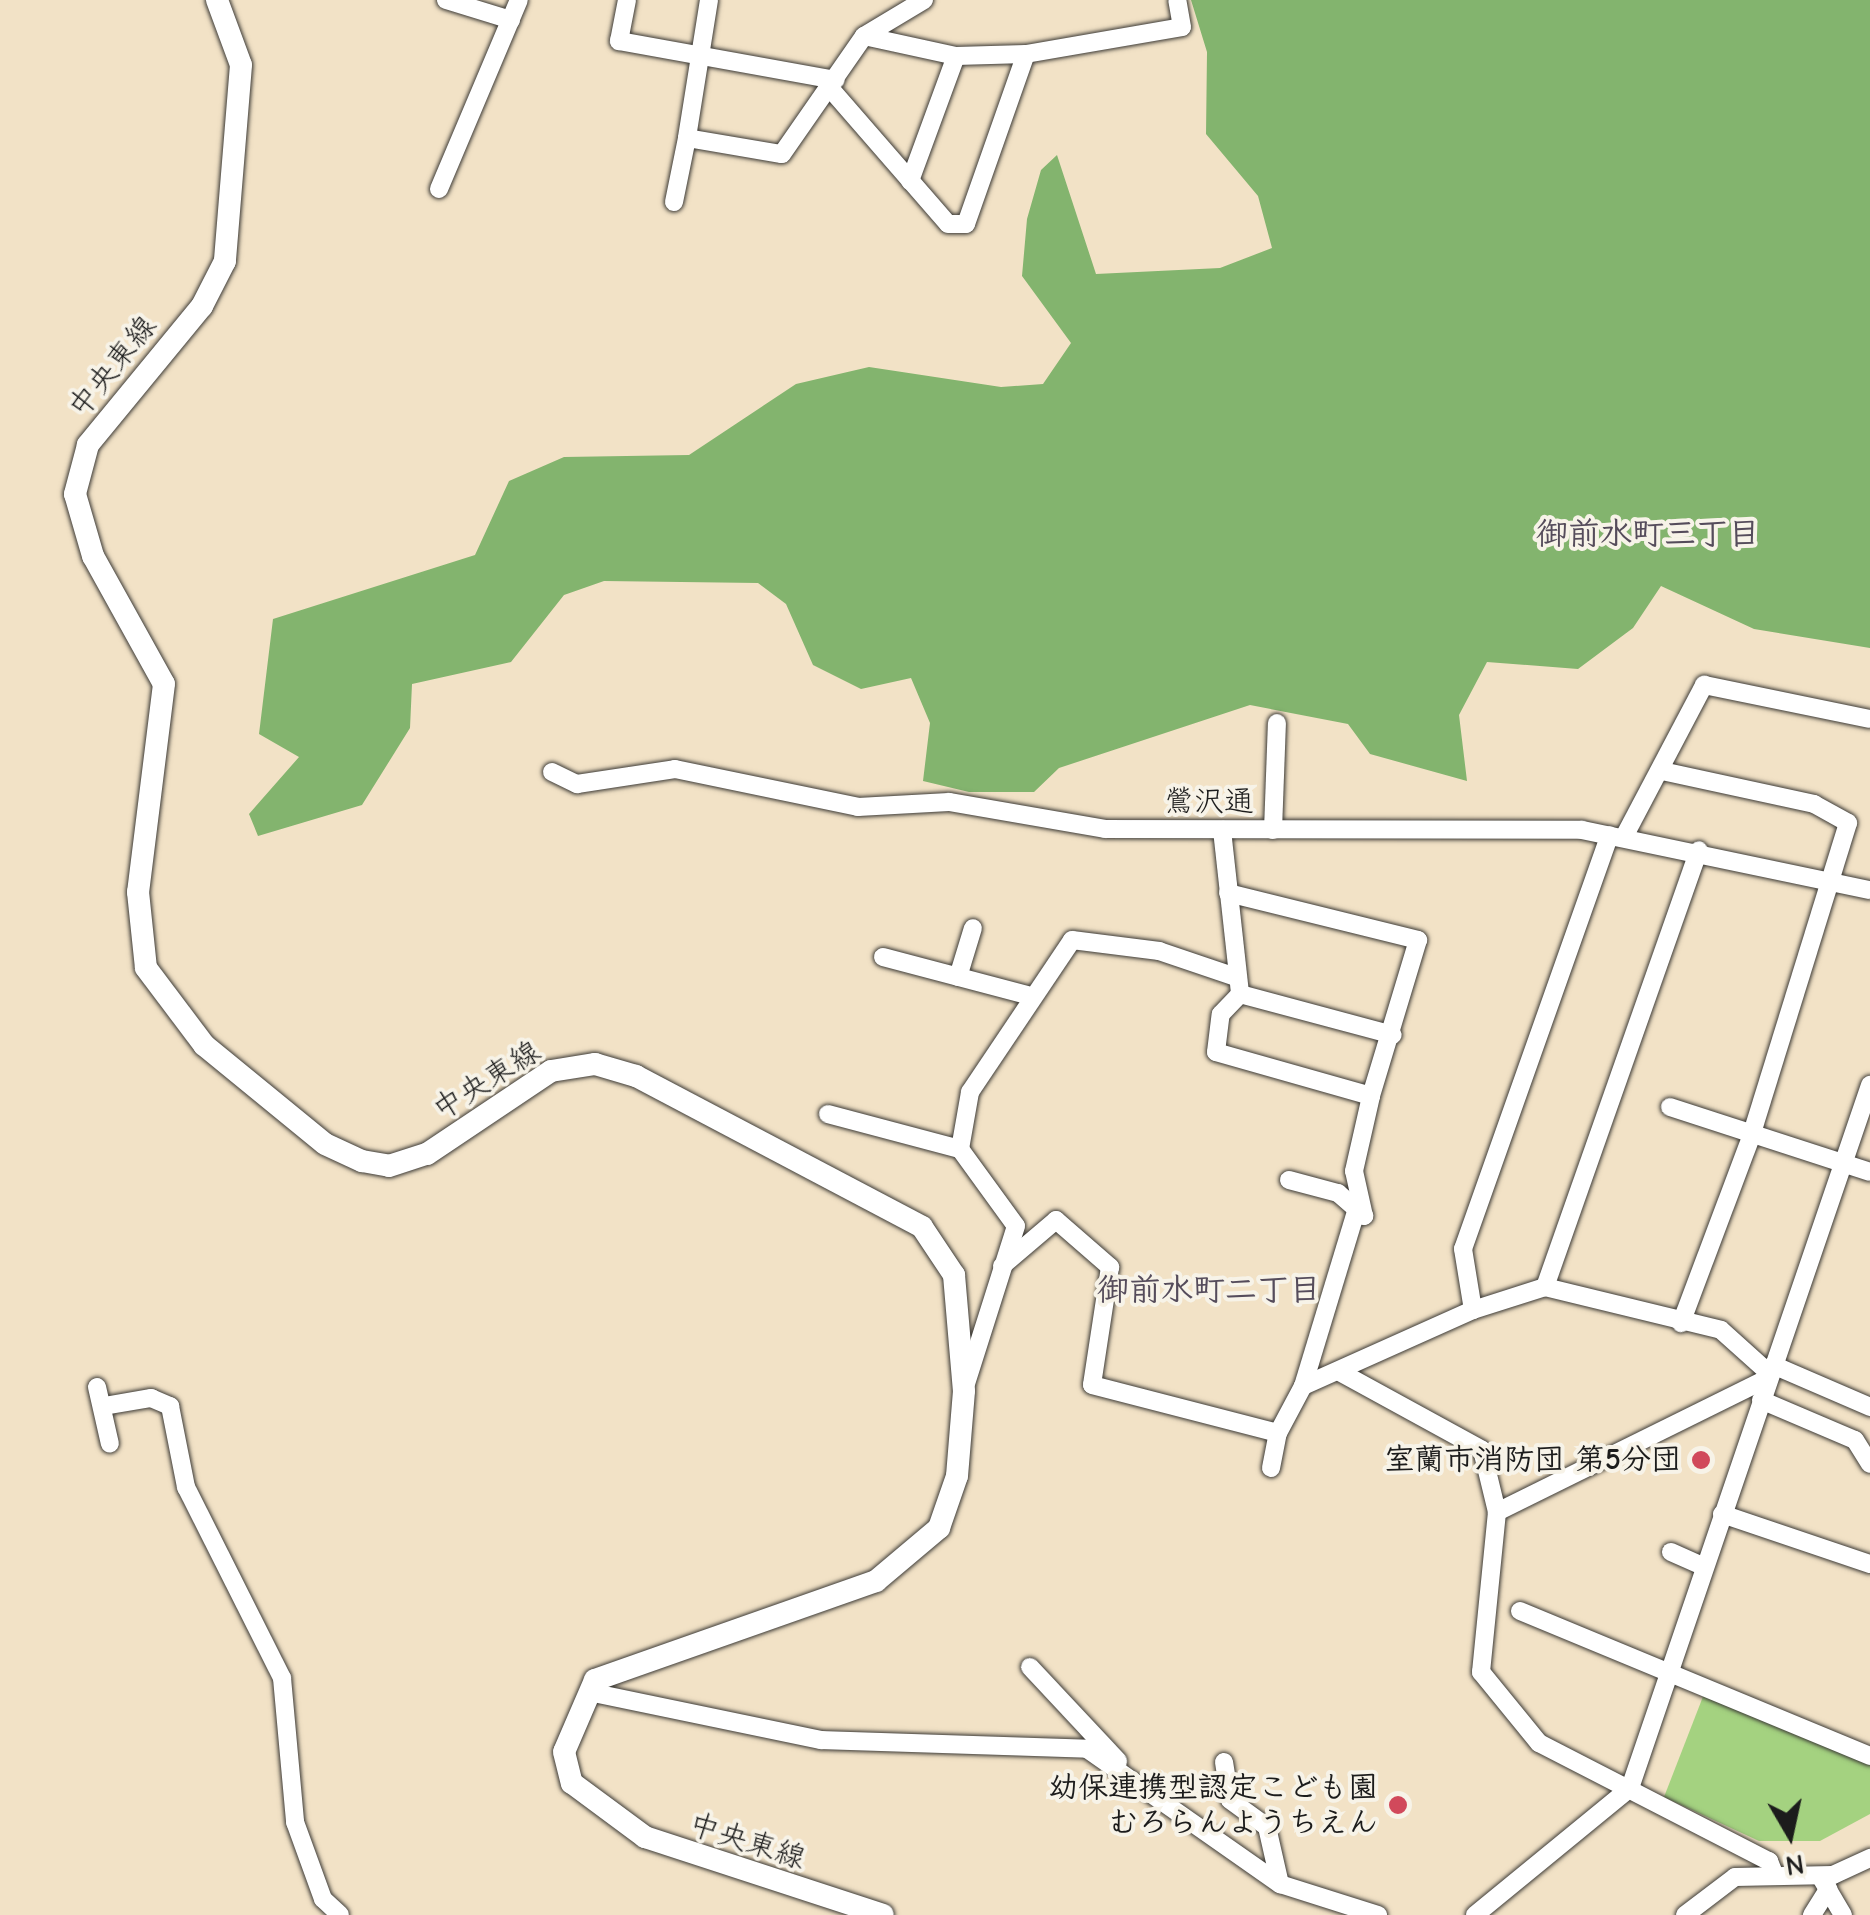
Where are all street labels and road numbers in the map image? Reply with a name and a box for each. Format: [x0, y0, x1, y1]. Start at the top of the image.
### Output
street label: 中央東線 [61, 309, 165, 425]
street label: 鶯沢通 [1164, 784, 1254, 820]
street label: 中央東線 [427, 1034, 547, 1128]
street label: 中央東線 [684, 1806, 810, 1878]

